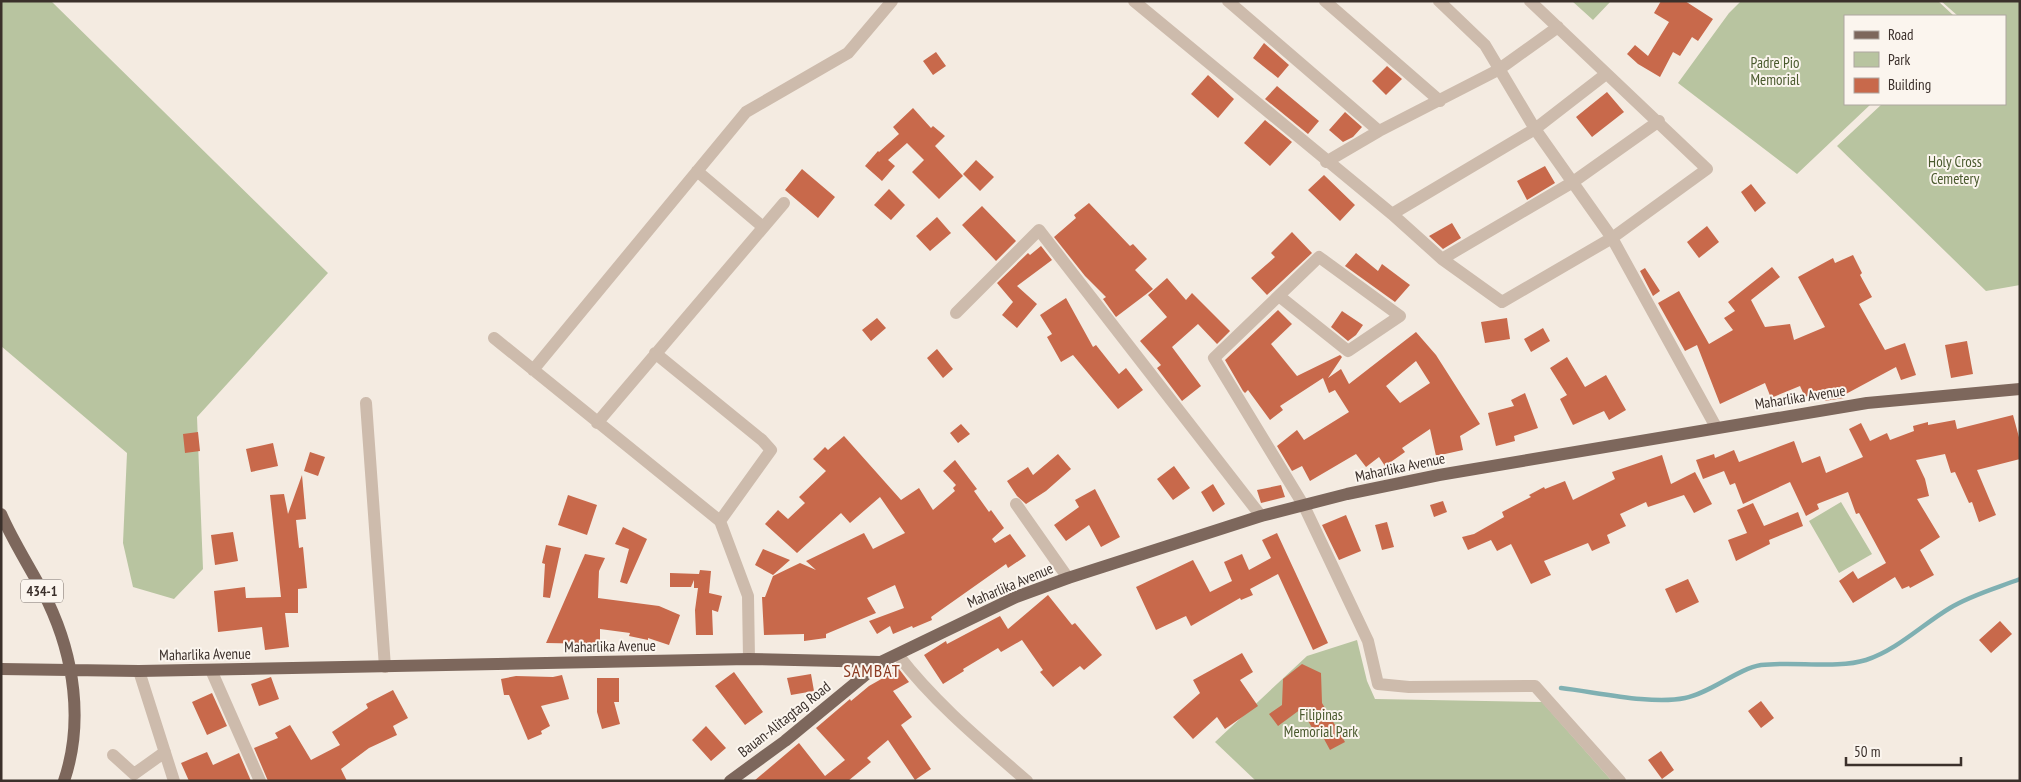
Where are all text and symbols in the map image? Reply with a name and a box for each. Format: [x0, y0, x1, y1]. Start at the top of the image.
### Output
legend [1844, 15, 2006, 105]
text: Road [1888, 25, 1914, 44]
text: Park [1888, 50, 1910, 69]
park label: Padre Pio Memorial [1751, 53, 1800, 89]
text: Building [1888, 75, 1931, 94]
park label: Holy Cross Cemetery [1928, 152, 1982, 188]
street label: Maharlika Avenue [1753, 380, 1847, 414]
street label: Maharlika Avenue [1353, 448, 1447, 486]
street label: Maharlika Avenue [964, 558, 1056, 612]
road number: 434-1 [21, 580, 63, 602]
street label: Maharlika Avenue [564, 636, 656, 656]
street label: Maharlika Avenue [159, 644, 251, 664]
district label: SAMBAT [843, 659, 901, 682]
street label: Bauan-Alitagtag Road [734, 677, 834, 761]
park label: Filipinas Memorial Park [1284, 705, 1358, 741]
scale bar [1846, 734, 1961, 766]
text: 50 m [1854, 742, 1880, 761]

